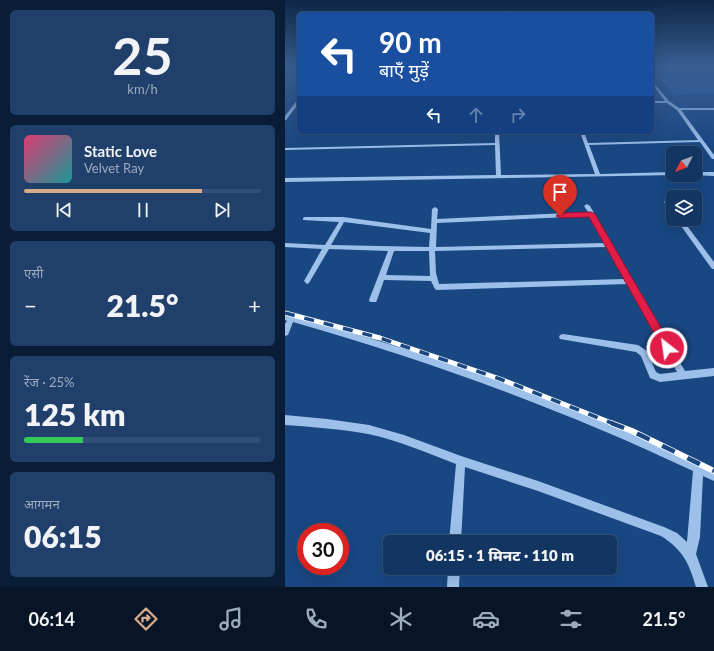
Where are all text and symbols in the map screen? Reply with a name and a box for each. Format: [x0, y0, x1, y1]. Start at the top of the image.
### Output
text: 25 [112, 24, 173, 86]
text: 90 m [379, 25, 442, 59]
icon: left [313, 28, 365, 80]
text: बाएँ मुड़ें [379, 59, 429, 81]
text: km/h [127, 81, 158, 97]
icon: left [423, 104, 445, 126]
icon: ahead [465, 104, 487, 126]
icon: right [507, 104, 529, 126]
text: Static Love [84, 142, 157, 160]
north arrow [666, 146, 702, 182]
map controls [666, 146, 702, 226]
text: Velvet Ray [84, 160, 144, 176]
pin [543, 175, 577, 216]
icon: arrive [549, 181, 571, 203]
button: layers [666, 190, 702, 226]
icon: previous [53, 199, 75, 221]
icon: pause [132, 199, 154, 221]
icon: next [211, 199, 233, 221]
text: एसी [24, 265, 43, 281]
text: 21.5° [107, 287, 178, 323]
text: − [24, 292, 37, 319]
text: + [248, 292, 261, 319]
position arrow [646, 327, 688, 369]
text: रेंज · 25% [24, 374, 75, 390]
text: 125 km [24, 396, 125, 432]
text: आगमन [24, 496, 60, 512]
text: 06:15 [24, 518, 102, 554]
speed limit sign: 30 [297, 523, 349, 575]
text: 06:15 · 1 मिनट · 110 m [426, 546, 574, 564]
icon: directions [132, 605, 160, 633]
icon: music [217, 605, 245, 633]
icon: phone [302, 605, 330, 633]
icon: climate [387, 605, 415, 633]
icon: car [472, 605, 500, 633]
icon: filters [557, 605, 585, 633]
text: 06:14 [29, 608, 75, 630]
text: 21.5° [642, 608, 685, 630]

